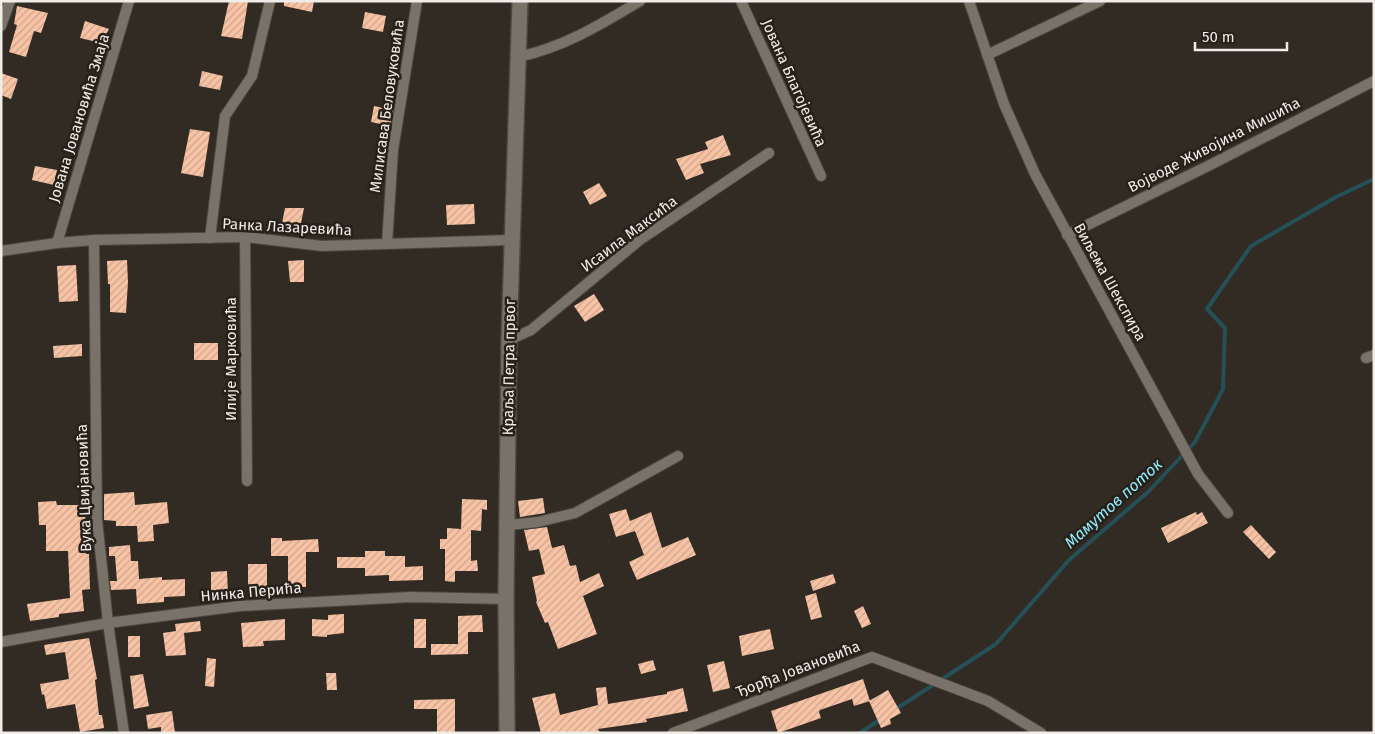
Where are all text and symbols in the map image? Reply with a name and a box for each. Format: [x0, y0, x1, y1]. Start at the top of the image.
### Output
street label: Јована Благојевића [758, 16, 830, 150]
street label: Милисава Беловуковића [366, 18, 408, 194]
scale bar [1195, 20, 1288, 52]
text: 50 m [1202, 28, 1235, 46]
street label: Јована Јовановића Змаја [45, 32, 113, 204]
street label: Војводе Живојина Мишића [1125, 94, 1303, 196]
street label: Исаила Максића [577, 192, 681, 276]
street label: Ранка Лазаревића [222, 215, 352, 239]
street label: Виљема Шекспира [1070, 220, 1150, 344]
street label: Илије Марковића [222, 297, 240, 421]
street label: Краља Петра првог [499, 298, 519, 436]
street label: Вука Цвијановића [73, 424, 95, 552]
water label: Мамутов поток [1060, 454, 1167, 552]
street label: Нинка Перића [200, 579, 302, 605]
street label: Ђорђа Јовановића [733, 637, 863, 701]

